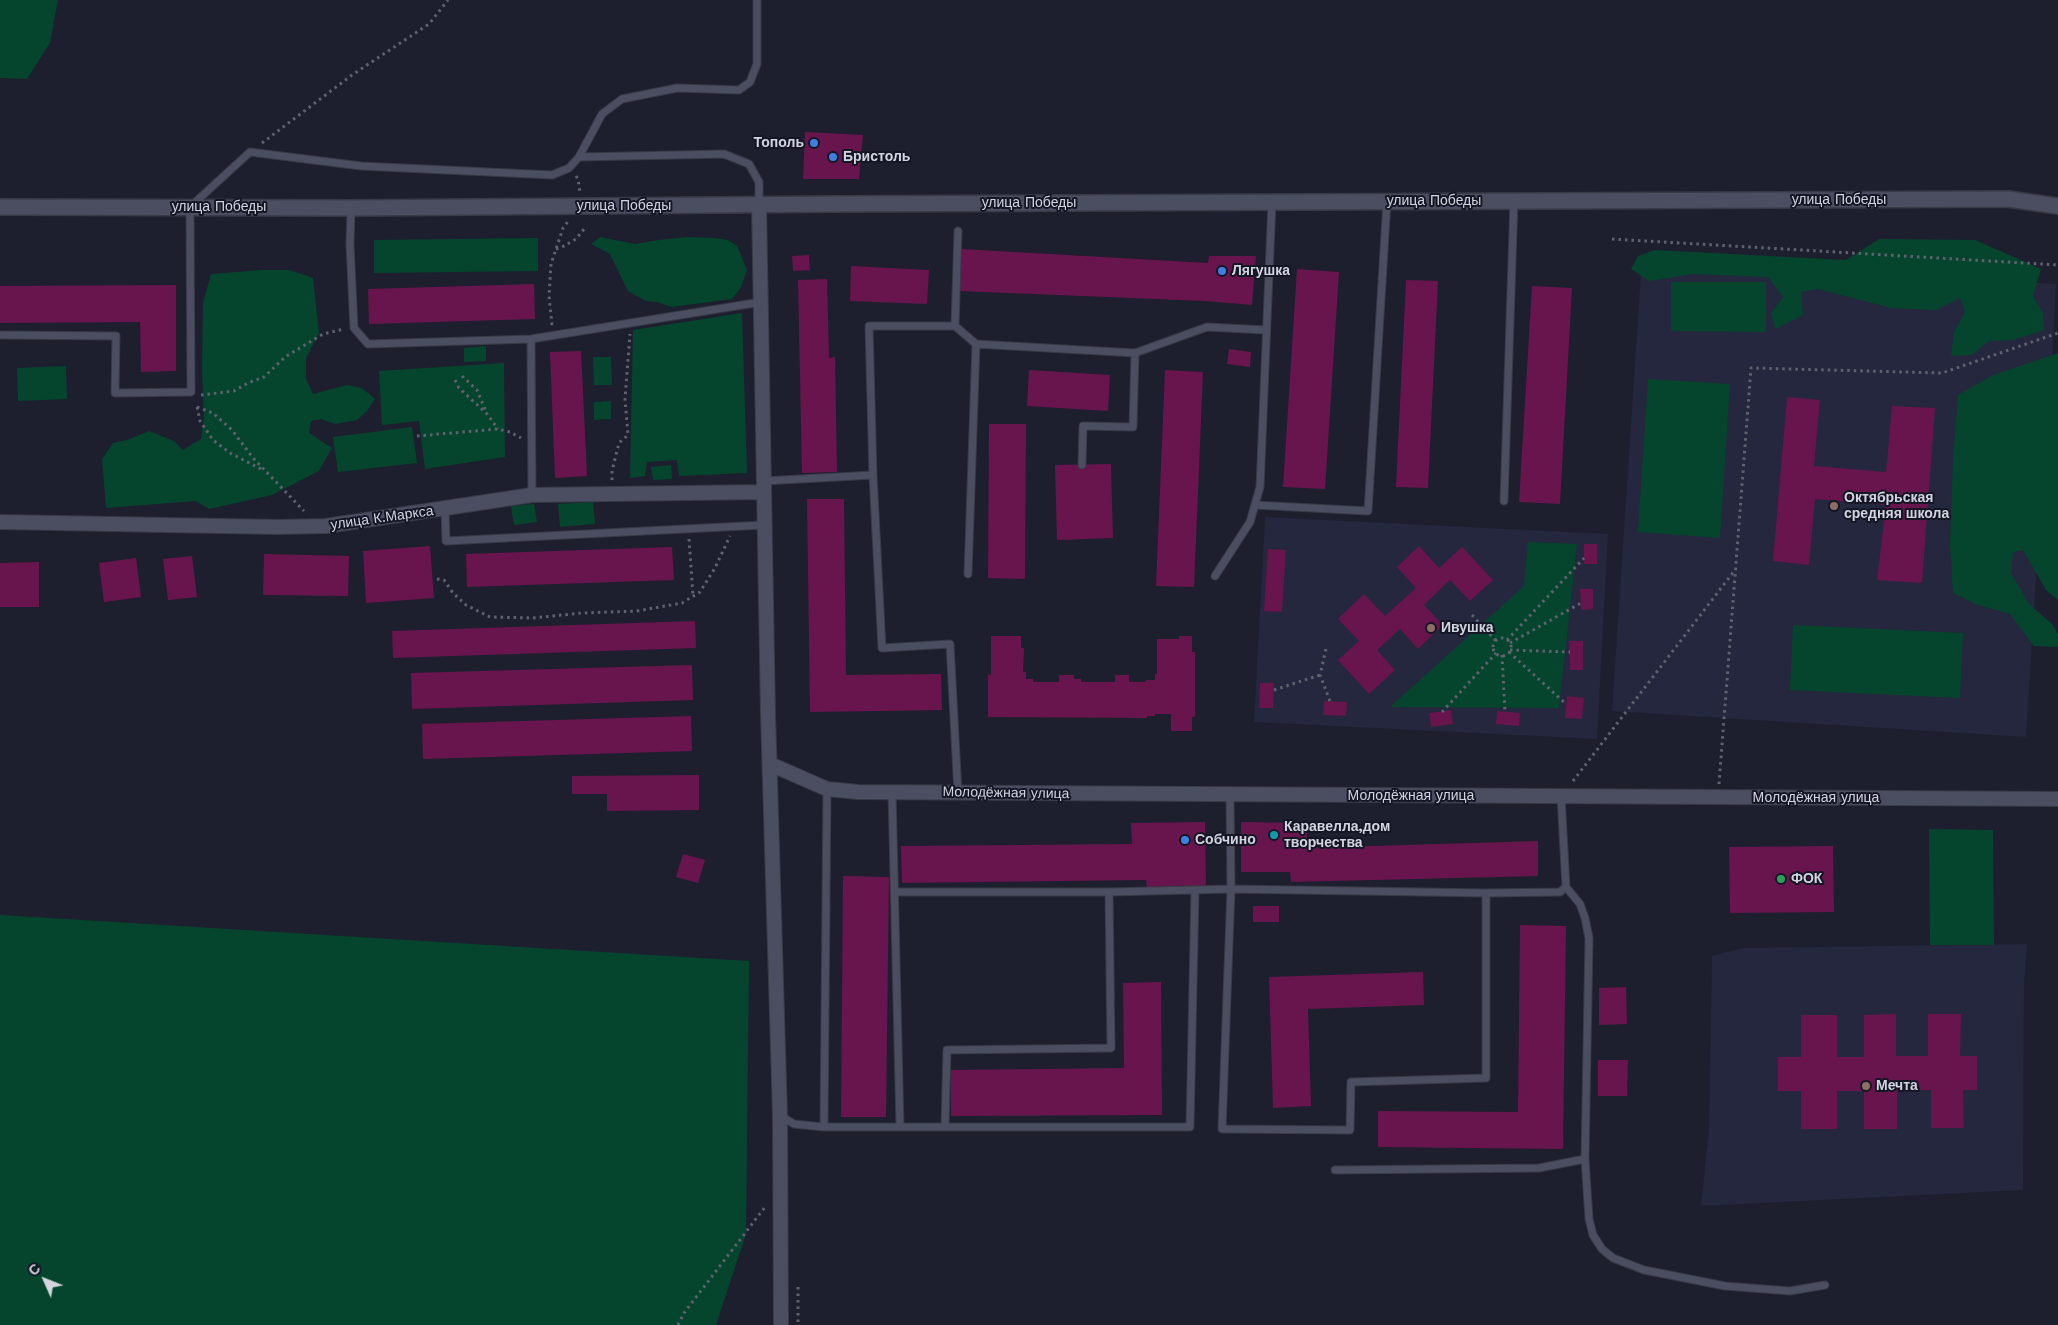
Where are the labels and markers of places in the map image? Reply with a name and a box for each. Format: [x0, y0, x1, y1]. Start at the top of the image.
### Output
place label: Тополь [754, 135, 804, 151]
marker: Тополь [808, 137, 820, 149]
place label: Бристоль [843, 149, 910, 165]
marker: Бристоль [827, 151, 839, 163]
place label: Лягушка [1232, 263, 1290, 279]
marker: Лягушка [1216, 265, 1228, 277]
place label: Октябрьская средняя школа [1844, 490, 1949, 522]
marker: Октябрьская средняя школа [1828, 500, 1840, 512]
place label: Ивушка [1441, 620, 1494, 636]
marker: Ивушка [1425, 622, 1437, 634]
place label: Каравелла,дом творчества [1284, 819, 1390, 852]
marker: Каравелла,дом творчества [1268, 829, 1280, 841]
place label: Собчино [1195, 832, 1256, 848]
marker: Собчино [1179, 834, 1191, 846]
place label: ФОК [1791, 871, 1822, 887]
marker: ФОК [1775, 873, 1787, 885]
place label: Мечта [1876, 1078, 1918, 1094]
marker: Мечта [1860, 1080, 1872, 1092]

